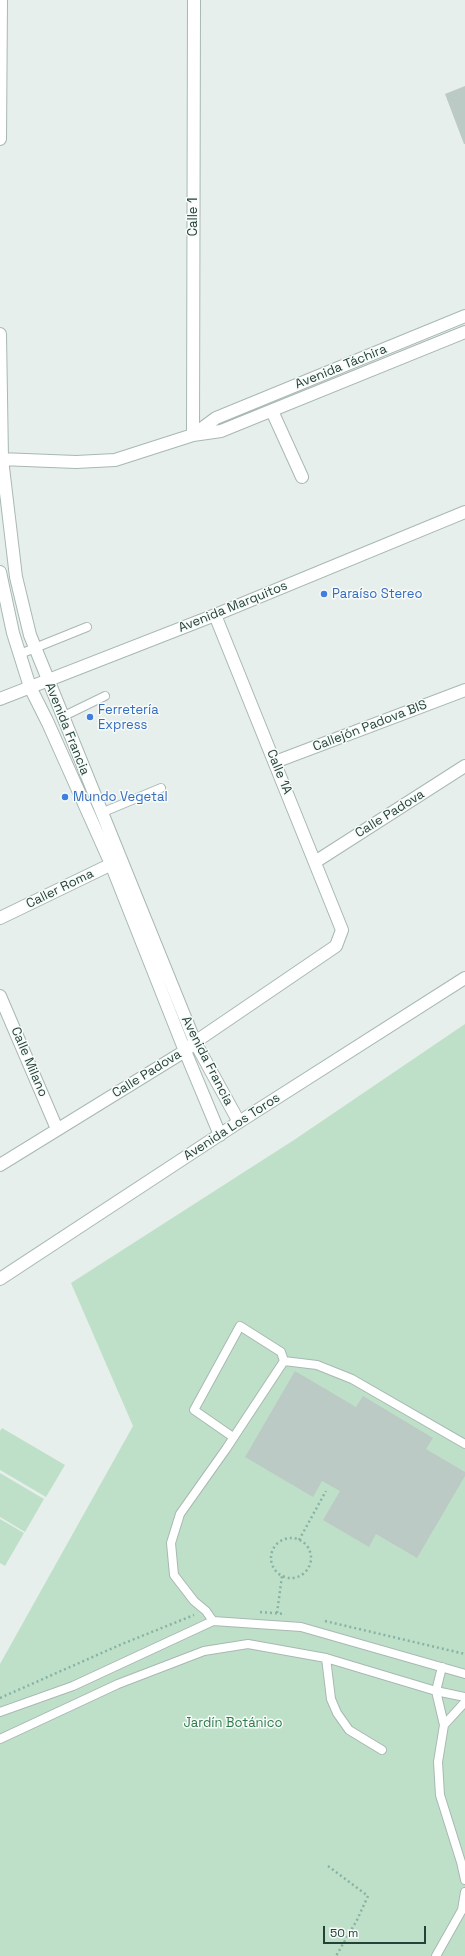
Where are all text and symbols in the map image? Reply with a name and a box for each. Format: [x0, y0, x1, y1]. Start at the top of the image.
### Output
street label: Calle 1 [185, 198, 201, 236]
street label: Avenida Táchira [293, 341, 389, 393]
street label: Avenida Marquitos [176, 578, 290, 636]
place label: Paraíso Stereo [332, 586, 423, 602]
marker: Paraíso Stereo [319, 589, 329, 599]
street label: Avenida Francia [41, 680, 93, 778]
street label: Callejón Padova BIS [311, 697, 429, 755]
place label: Ferretería Express [98, 702, 159, 733]
marker: Ferretería Express [85, 712, 95, 722]
street label: Calle 1A [263, 747, 295, 797]
street label: Calle Padova [353, 787, 427, 841]
place label: Mundo Vegetal [73, 789, 168, 805]
marker: Mundo Vegetal [60, 792, 70, 802]
street label: Caller Roma [24, 866, 96, 912]
street label: Avenida Francia [178, 1014, 236, 1108]
street label: Calle Milano [7, 1025, 51, 1099]
street label: Calle Padova [110, 1047, 184, 1101]
street label: Avenida Los Toros [181, 1090, 283, 1164]
park label: Jardín Botánico [183, 1715, 283, 1731]
scale bar [325, 1918, 428, 1944]
text: 50 m [330, 1925, 358, 1941]

